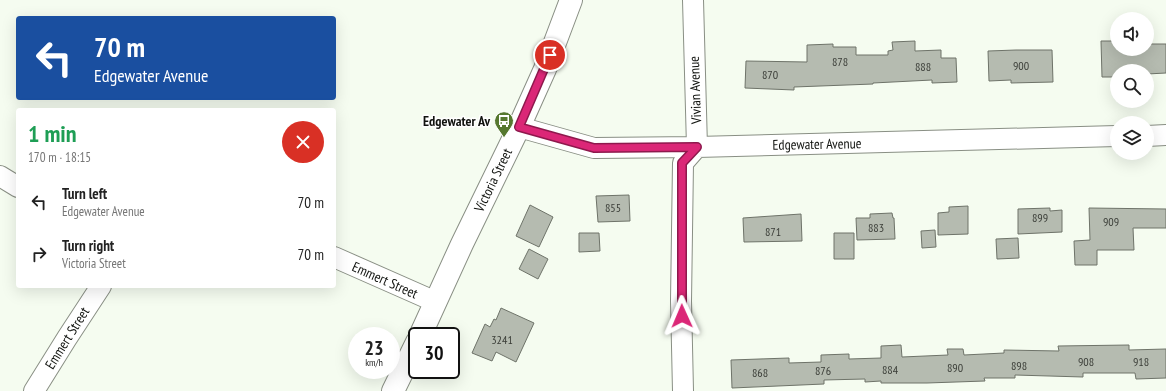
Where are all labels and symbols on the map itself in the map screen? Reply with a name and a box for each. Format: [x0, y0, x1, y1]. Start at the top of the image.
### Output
pin [533, 38, 567, 72]
house number: 878 [832, 54, 848, 69]
street label: Vivian Avenue [685, 56, 705, 125]
house number: 900 [1013, 58, 1029, 73]
house number: 888 [915, 59, 931, 74]
house number: 870 [762, 67, 778, 82]
bus stop icon: Edgewater Av [493, 110, 515, 138]
place label: Edgewater Av [423, 112, 490, 130]
street label: Edgewater Avenue [772, 134, 862, 154]
street label: Victoria Street [469, 145, 516, 216]
house number: 855 [605, 200, 621, 215]
house number: 899 [1032, 210, 1048, 225]
house number: 909 [1103, 214, 1119, 229]
house number: 883 [868, 220, 884, 235]
house number: 871 [765, 224, 781, 239]
street label: Emmert Street [349, 258, 421, 303]
position arrow [661, 295, 703, 337]
street label: Emmert Street [41, 303, 93, 372]
speed limit sign: 30 [408, 327, 460, 379]
house number: 3241 [491, 332, 513, 347]
house number: 908 [1078, 354, 1094, 369]
house number: 918 [1133, 354, 1149, 369]
house number: 898 [1011, 358, 1027, 373]
house number: 890 [947, 360, 963, 375]
house number: 884 [882, 362, 899, 377]
house number: 876 [815, 363, 831, 378]
house number: 868 [752, 365, 768, 380]

